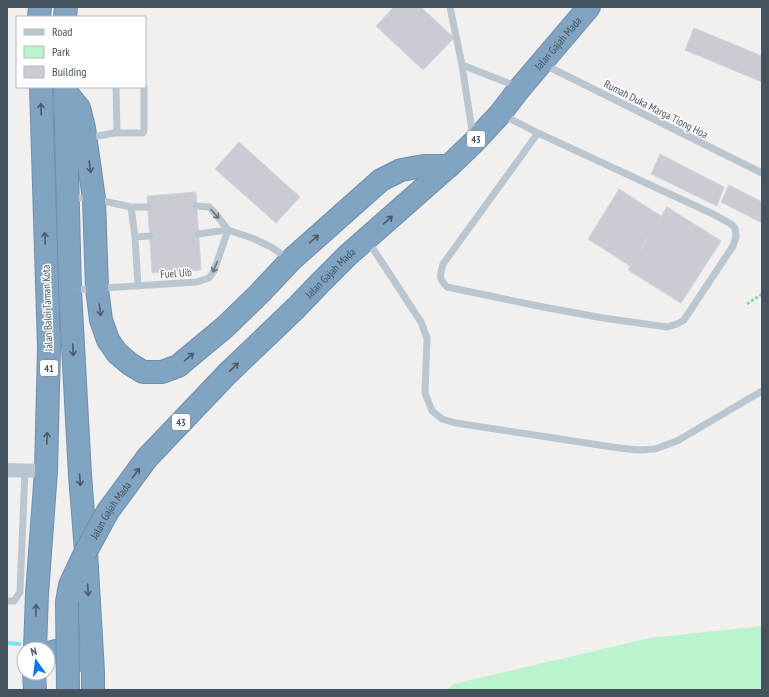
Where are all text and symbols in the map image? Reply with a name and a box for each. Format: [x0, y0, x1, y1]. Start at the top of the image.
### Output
street label: Jalan Gajah Mada [531, 14, 585, 74]
legend [16, 16, 146, 88]
text: Road [52, 24, 72, 39]
text: Park [52, 44, 70, 59]
text: Building [52, 64, 87, 79]
street label: Rumah Duka Marga Tiong Hoa [602, 77, 710, 141]
one-way arrow [37, 103, 45, 116]
road number: 43 [467, 131, 485, 147]
one-way arrow [86, 160, 94, 173]
one-way arrow [210, 209, 220, 219]
one-way arrow [383, 216, 393, 225]
one-way arrow [42, 232, 49, 245]
one-way arrow [309, 235, 319, 244]
street label: Jalan Gajah Mada [301, 245, 358, 302]
one-way arrow [211, 261, 218, 273]
street label: Jalan Baloi Taman Kota [38, 264, 56, 353]
street label: Fuel Uib [160, 265, 192, 281]
one-way arrow [96, 303, 103, 316]
one-way arrow [70, 343, 77, 356]
one-way arrow [184, 353, 195, 361]
road number: 41 [40, 360, 58, 376]
one-way arrow [229, 362, 239, 372]
road number: 43 [172, 414, 190, 430]
one-way arrow [43, 432, 50, 445]
one-way arrow [132, 467, 140, 478]
one-way arrow [77, 473, 84, 486]
street label: Jalan Gajah Mada [87, 479, 134, 542]
one-way arrow [84, 583, 92, 596]
one-way arrow [32, 604, 40, 617]
north arrow [16, 641, 56, 681]
text: N [29, 644, 38, 659]

